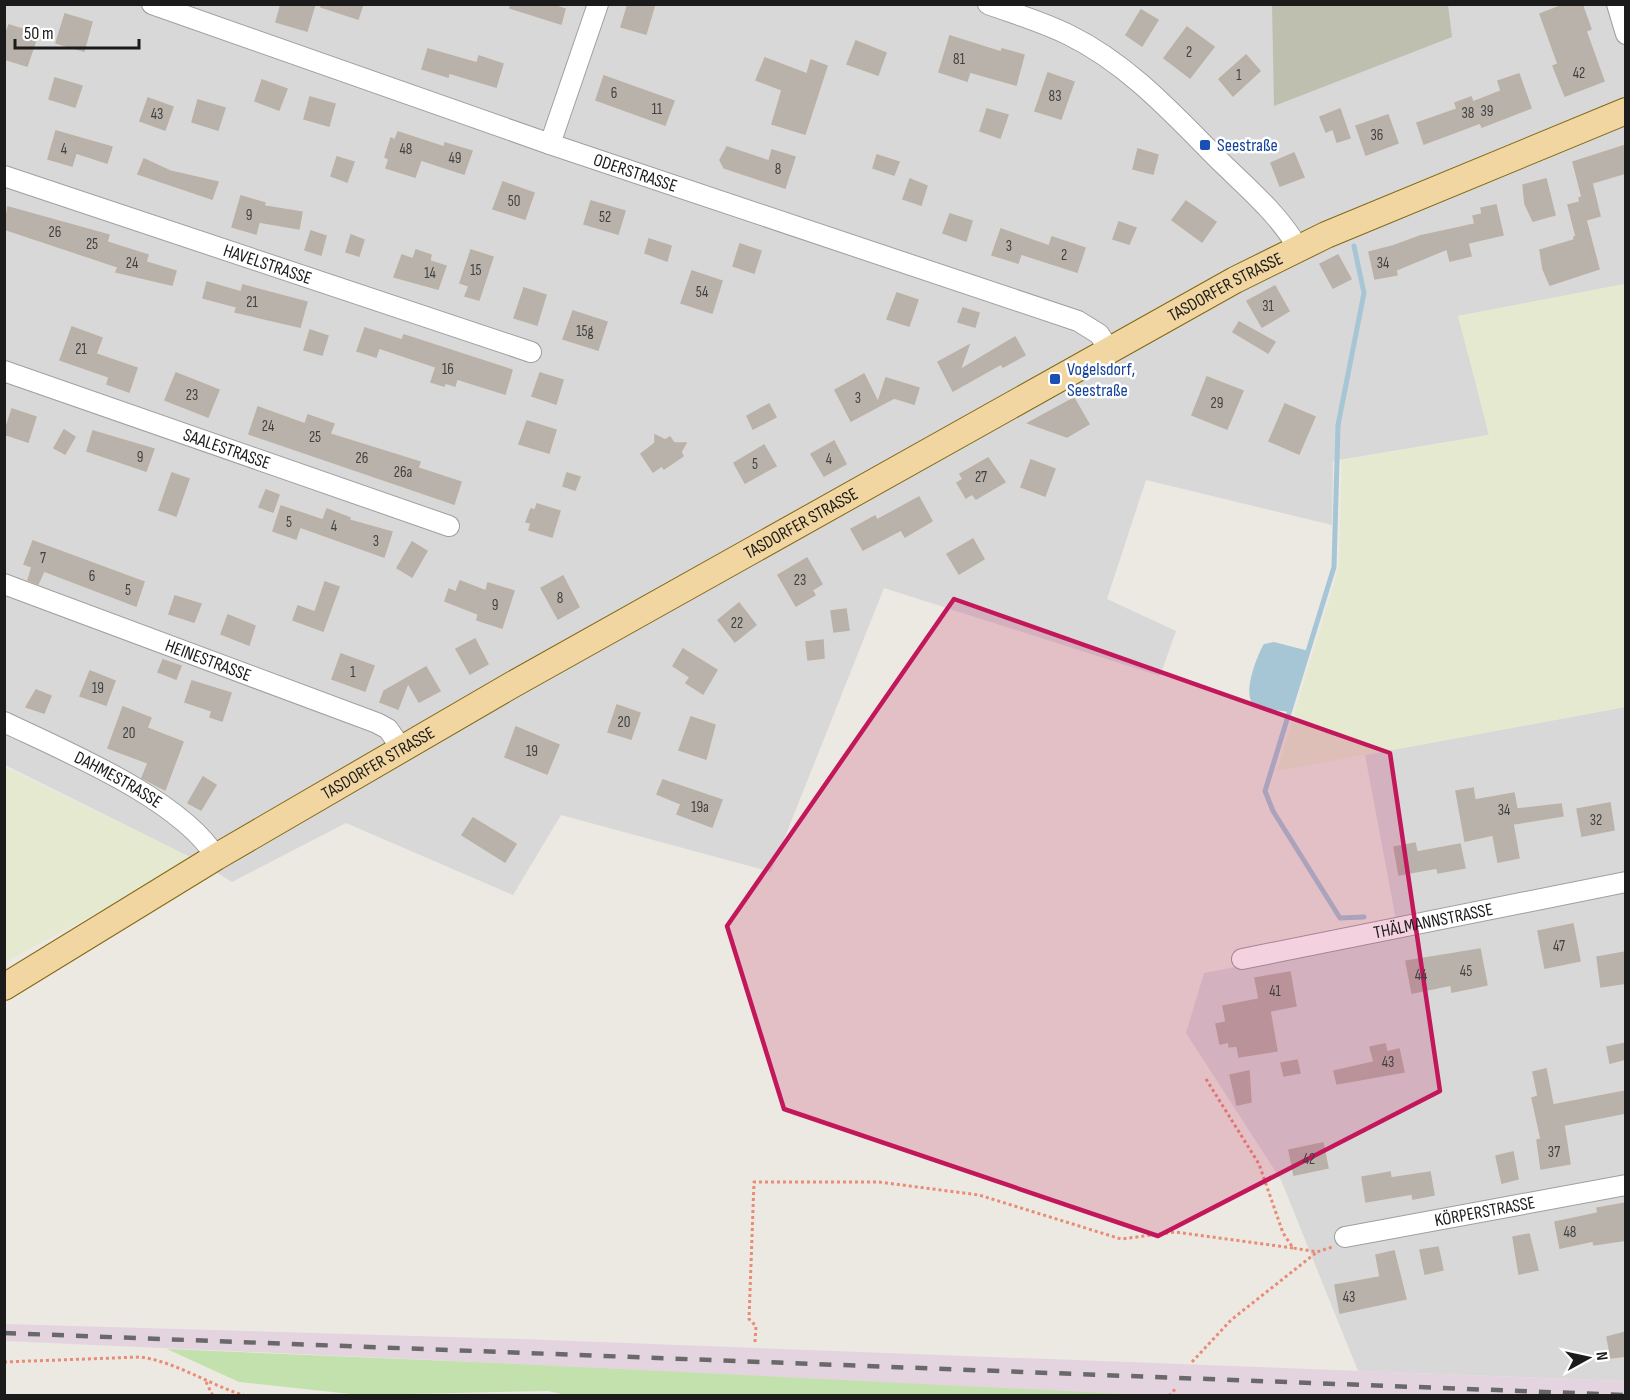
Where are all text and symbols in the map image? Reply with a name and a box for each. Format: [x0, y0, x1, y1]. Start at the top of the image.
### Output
scale bar [15, 12, 140, 50]
text: 50 m [24, 23, 54, 44]
house number: 2 [1186, 43, 1192, 62]
house number: 81 [953, 50, 966, 69]
house number: 42 [1573, 64, 1585, 83]
house number: 1 [1236, 66, 1242, 85]
house number: 6 [611, 84, 617, 103]
house number: 83 [1049, 87, 1061, 106]
house number: 11 [652, 100, 663, 119]
house number: 39 [1481, 102, 1493, 121]
house number: 38 [1462, 104, 1474, 123]
house number: 43 [151, 105, 163, 124]
house number: 36 [1371, 126, 1383, 145]
place label: Seestraße [1217, 135, 1278, 156]
marker: Seestraße [1198, 138, 1212, 152]
house number: 4 [61, 140, 67, 159]
house number: 48 [400, 140, 412, 159]
house number: 49 [449, 149, 461, 168]
street label: ODERSTRASSE [591, 149, 680, 197]
house number: 8 [775, 160, 781, 179]
house number: 50 [508, 192, 520, 211]
house number: 9 [246, 206, 252, 225]
house number: 52 [599, 208, 611, 227]
house number: 26 [49, 223, 61, 242]
house number: 25 [86, 235, 98, 254]
house number: 3 [1006, 237, 1012, 256]
street label: HAVELSTRASSE [221, 240, 314, 289]
house number: 2 [1061, 246, 1067, 265]
street label: TASDORFER STRASSE [1164, 248, 1286, 326]
house number: 24 [126, 254, 138, 273]
house number: 34 [1377, 254, 1389, 273]
house number: 15 [470, 261, 482, 280]
house number: 14 [424, 264, 436, 283]
house number: 54 [696, 283, 708, 302]
house number: 21 [246, 293, 258, 312]
house number: 31 [1262, 297, 1275, 316]
house number: 15g [576, 322, 594, 341]
house number: 21 [75, 340, 87, 359]
place label: Vogelsdorf, Seestraße [1067, 359, 1135, 401]
house number: 16 [442, 360, 454, 379]
marker: Vogelsdorf, Seestraße [1048, 372, 1062, 386]
house number: 23 [186, 386, 198, 405]
house number: 3 [855, 389, 861, 408]
house number: 29 [1211, 394, 1223, 413]
house number: 24 [262, 417, 274, 436]
street label: SAALESTRASSE [180, 424, 273, 474]
house number: 25 [309, 428, 321, 447]
house number: 9 [137, 448, 143, 467]
house number: 26 [356, 449, 368, 468]
house number: 4 [826, 450, 832, 469]
house number: 5 [752, 455, 758, 474]
house number: 26a [394, 463, 412, 482]
house number: 27 [975, 468, 987, 487]
street label: TASDORFER STRASSE [740, 483, 862, 564]
house number: 5 [286, 513, 292, 532]
house number: 4 [331, 517, 337, 536]
house number: 3 [373, 532, 379, 551]
house number: 7 [40, 549, 46, 568]
house number: 6 [89, 567, 95, 586]
house number: 23 [794, 571, 806, 590]
house number: 5 [125, 581, 131, 600]
house number: 8 [557, 589, 563, 608]
house number: 9 [492, 596, 498, 615]
house number: 22 [731, 614, 743, 633]
street label: HEINESTRASSE [162, 635, 254, 686]
house number: 1 [350, 663, 356, 682]
house number: 19 [92, 679, 104, 698]
house number: 20 [618, 713, 630, 732]
street label: TASDORFER STRASSE [318, 722, 438, 804]
house number: 20 [123, 724, 135, 743]
house number: 19 [526, 742, 538, 761]
street label: DAHMESTRASSE [71, 747, 166, 813]
house number: 19a [691, 798, 709, 817]
house number: 34 [1498, 801, 1510, 820]
house number: 32 [1590, 811, 1602, 830]
street label: THÄLMANNSTRASSE [1372, 899, 1495, 943]
house number: 47 [1553, 937, 1565, 956]
house number: 45 [1460, 962, 1472, 981]
house number: 44 [1415, 966, 1427, 985]
house number: 41 [1269, 982, 1282, 1001]
house number: 43 [1382, 1053, 1394, 1072]
house number: 37 [1548, 1143, 1560, 1162]
house number: 42 [1303, 1150, 1315, 1169]
street label: KÖRPERSTRASSE [1433, 1192, 1537, 1231]
house number: 48 [1564, 1223, 1576, 1242]
house number: 43 [1343, 1288, 1355, 1307]
north arrow [1558, 1328, 1618, 1388]
text: N [1591, 1351, 1611, 1362]

